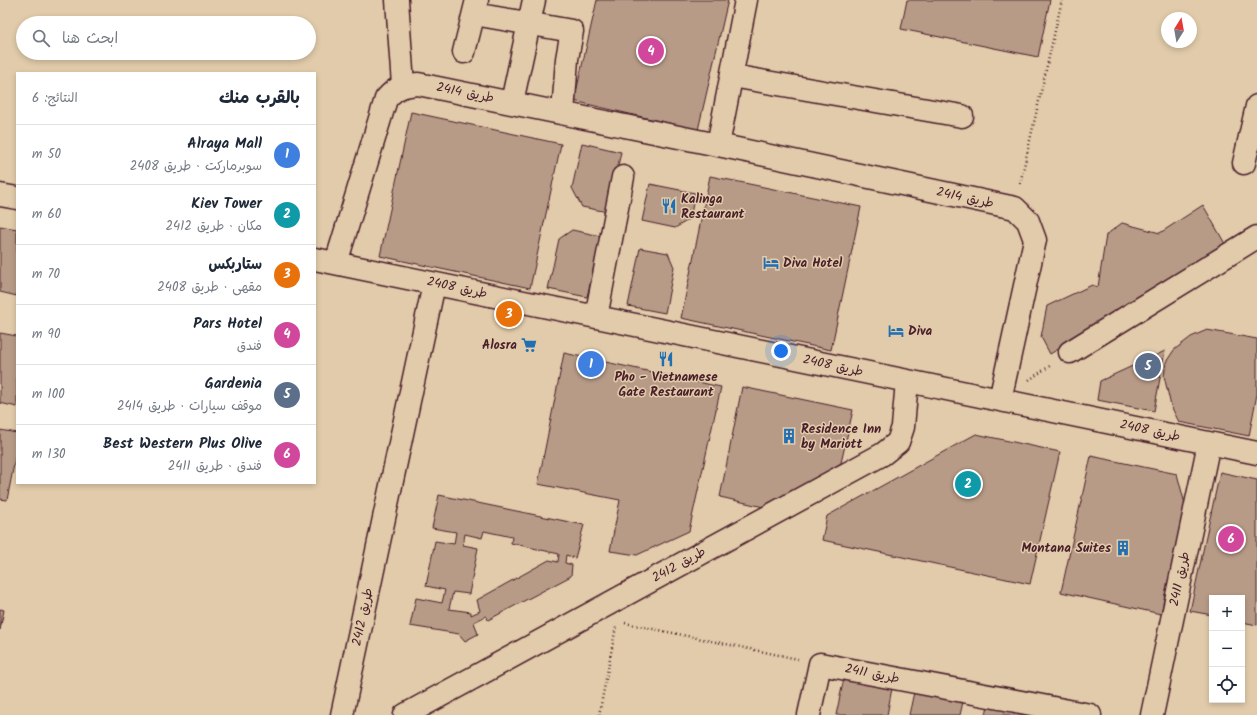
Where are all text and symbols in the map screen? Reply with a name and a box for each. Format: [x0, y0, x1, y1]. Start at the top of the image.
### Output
north arrow [1161, 12, 1197, 48]
search box [16, 16, 316, 60]
icon: search [30, 27, 52, 49]
text: ابحث هنا [62, 27, 118, 51]
pin: 4 [638, 36, 664, 66]
street label: طريق 2414 [434, 77, 496, 109]
text: بالقرب منك [219, 85, 300, 112]
text: النتائج: 6 [32, 88, 78, 109]
text: Alraya Mall [187, 132, 262, 156]
text: 50 m [32, 144, 61, 165]
text: 1 [285, 144, 289, 165]
text: سوبرماركت · طريق 2408 [130, 156, 262, 177]
street label: طريق 2414 [934, 182, 996, 214]
place label: Kalinga Restaurant [681, 189, 745, 225]
text: Kiev Tower [191, 192, 262, 216]
restaurant icon: Kalinga Restaurant [660, 197, 678, 215]
text: 60 m [32, 204, 61, 225]
text: 2 [283, 204, 291, 225]
text: مكان · طريق 2412 [165, 216, 262, 237]
text: ستاربكس [208, 253, 262, 277]
place label: Diva Hotel [783, 253, 843, 274]
hotel icon: Diva Hotel [762, 254, 780, 272]
text: 70 m [32, 264, 60, 285]
text: 3 [283, 264, 291, 285]
street label: طريق 2408 [425, 271, 489, 305]
text: مقهى · طريق 2408 [157, 277, 262, 298]
pin: 3 [496, 299, 522, 329]
text: Pars Hotel [193, 312, 262, 336]
place label: Diva [908, 321, 933, 342]
hotel icon: Diva [887, 322, 905, 340]
text: 90 m [32, 324, 60, 345]
text: 4 [283, 324, 291, 345]
place label: Alosra [482, 335, 517, 356]
text: فندق [237, 336, 262, 357]
supermarket icon: Alosra [520, 336, 538, 354]
your location [771, 341, 791, 361]
pin: 1 [578, 349, 604, 379]
street label: طريق 2408 [801, 349, 865, 383]
restaurant icon: Pho - Vietnamese Gate Restaurant [657, 350, 675, 368]
pin: 5 [1135, 351, 1161, 381]
place label: Pho - Vietnamese Gate Restaurant [614, 367, 718, 403]
text: Gardenia [205, 372, 262, 396]
text: 100 m [32, 384, 65, 405]
text: 5 [284, 384, 290, 405]
text: موقف سيارات · طريق 2414 [117, 396, 262, 417]
street label: طريق 2408 [1118, 414, 1182, 448]
place label: Residence Inn by Mariott [801, 419, 881, 455]
building icon: Residence Inn by Mariott [780, 427, 798, 445]
text: Best Western Plus Olive [103, 432, 262, 456]
text: 130 m [32, 444, 66, 465]
text: 6 [283, 444, 291, 465]
text: فندق · طريق 2411 [168, 456, 262, 477]
pin: 2 [955, 469, 981, 499]
pin: 6 [1218, 524, 1244, 554]
place label: Montana Suites [1022, 538, 1111, 559]
building icon: Montana Suites [1114, 539, 1132, 557]
street label: طريق 2412 [648, 542, 710, 588]
street label: طريق 2411 [1164, 550, 1196, 608]
street label: طريق 2412 [347, 586, 379, 648]
map controls [1209, 595, 1245, 703]
button: + [1209, 595, 1245, 631]
button: − [1209, 631, 1245, 667]
street label: طريق 2411 [843, 658, 901, 690]
button: locate [1209, 667, 1245, 703]

